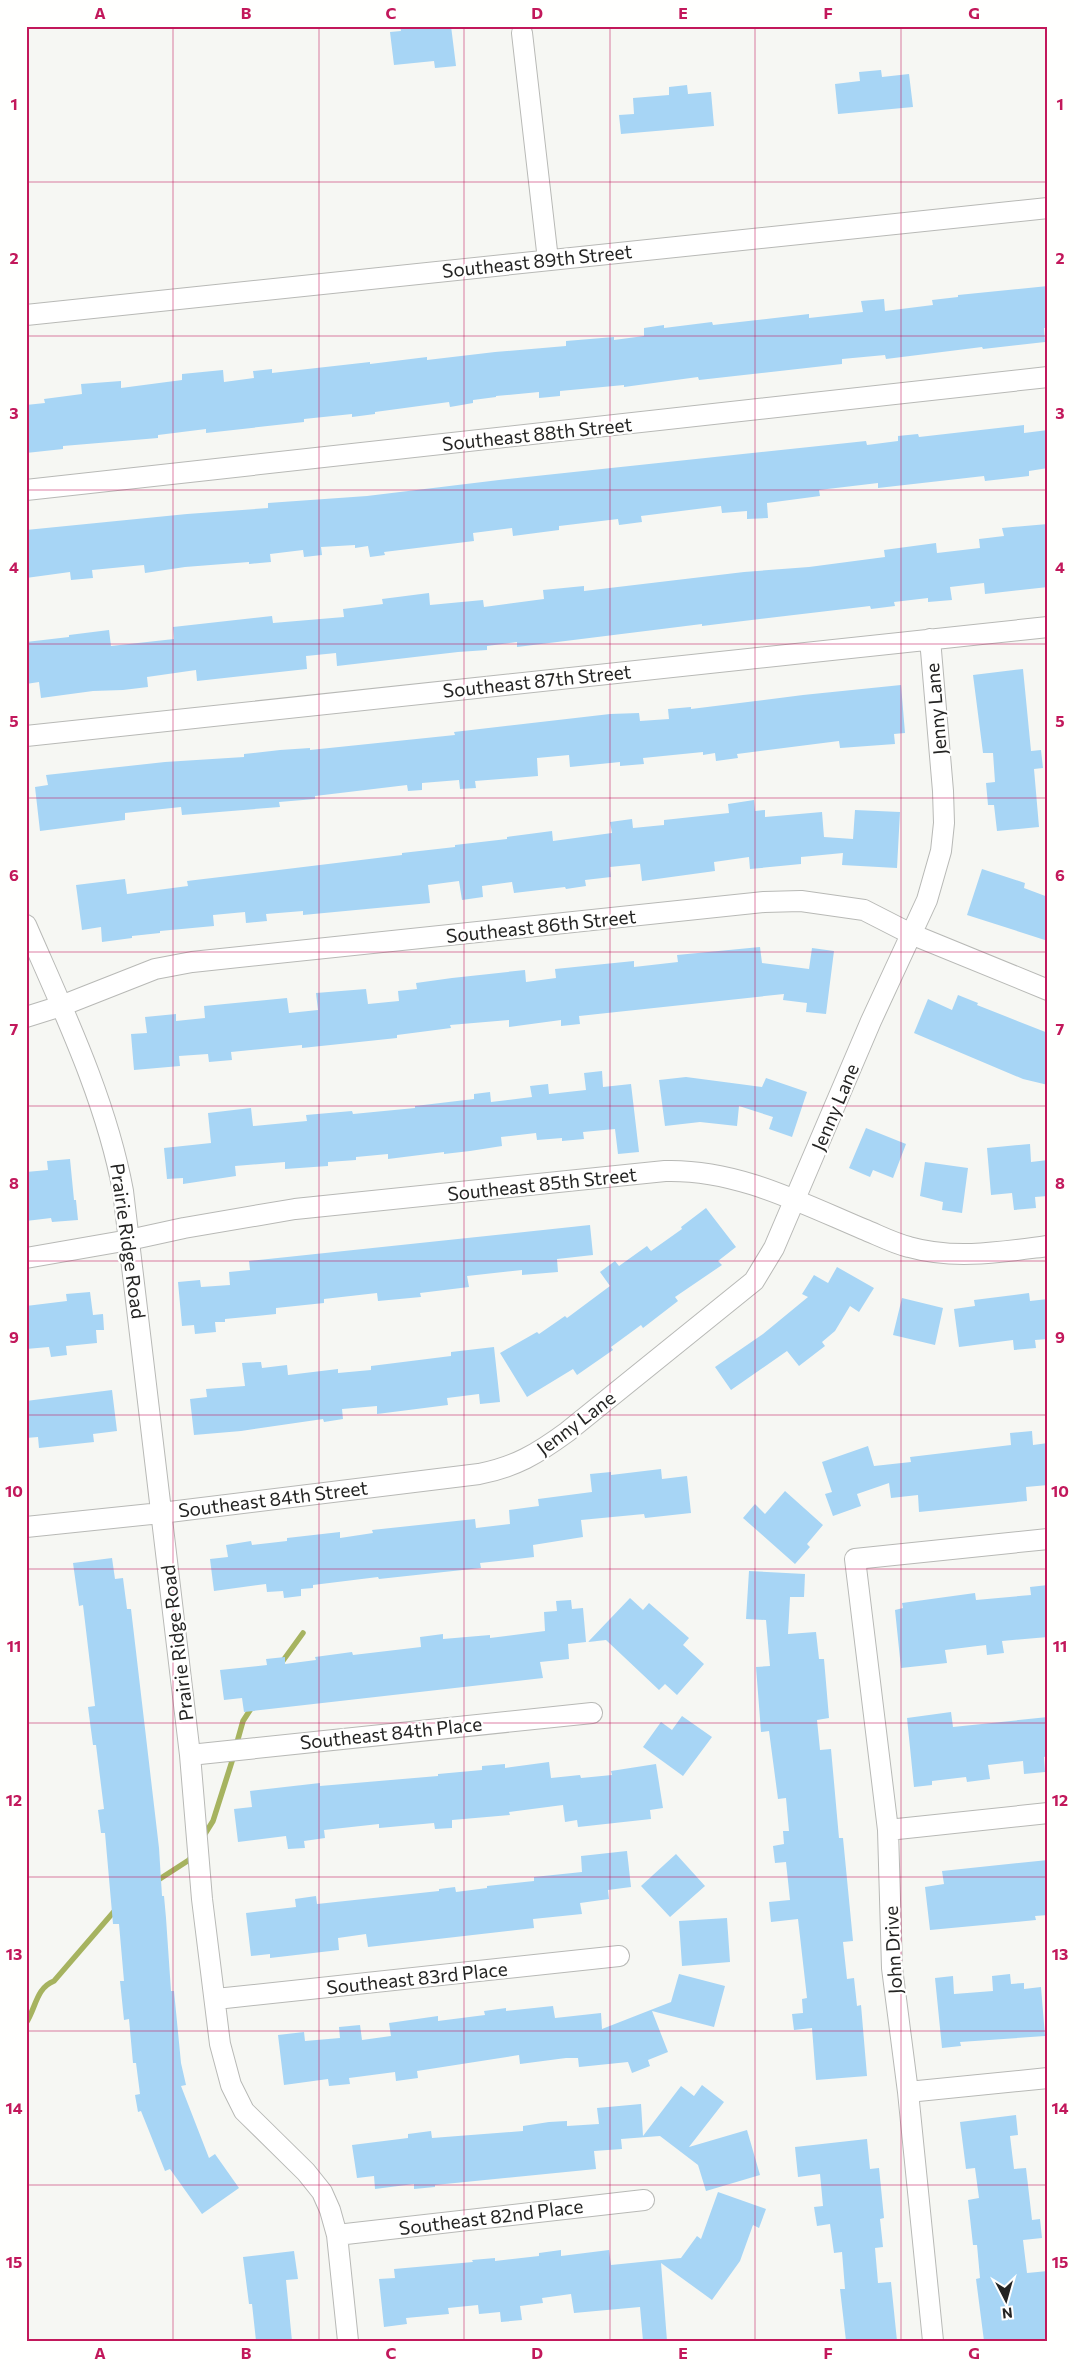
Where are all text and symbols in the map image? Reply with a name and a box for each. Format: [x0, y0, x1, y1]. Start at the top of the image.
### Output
text: A [94, 3, 106, 22]
text: B [241, 3, 252, 22]
text: C [386, 3, 397, 22]
text: D [531, 3, 543, 22]
text: E [678, 3, 688, 22]
text: F [823, 3, 833, 22]
text: G [968, 3, 980, 22]
text: 1 [10, 94, 18, 113]
text: 1 [1056, 94, 1064, 113]
street label: Southeast 89th Street [441, 239, 633, 282]
text: 2 [9, 248, 19, 267]
text: 2 [1055, 248, 1065, 267]
text: 3 [9, 403, 19, 422]
text: 3 [1055, 403, 1065, 422]
street label: Southeast 88th Street [441, 412, 633, 455]
text: 4 [9, 557, 19, 576]
text: 4 [1055, 557, 1065, 576]
street label: Southeast 87th Street [442, 659, 632, 702]
street label: Jenny Lane [920, 662, 951, 756]
text: 5 [9, 711, 19, 730]
text: 5 [1055, 711, 1065, 730]
text: 6 [9, 865, 19, 884]
text: 6 [1055, 865, 1065, 884]
street label: Southeast 86th Street [445, 904, 637, 947]
text: 7 [10, 1019, 19, 1038]
text: 7 [1056, 1019, 1065, 1038]
street label: Jenny Lane [806, 1060, 863, 1154]
street label: Prairie Ridge Road [106, 1162, 151, 1320]
street label: Southeast 85th Street [446, 1162, 638, 1205]
text: 8 [9, 1173, 19, 1192]
text: 8 [1055, 1173, 1065, 1192]
text: 9 [9, 1327, 19, 1346]
text: 9 [1055, 1327, 1065, 1346]
street label: Jenny Lane [532, 1386, 619, 1460]
street label: Southeast 84th Street [177, 1475, 369, 1522]
text: 10 [5, 1481, 23, 1500]
text: 10 [1051, 1481, 1069, 1500]
street label: Prairie Ridge Road [156, 1564, 197, 1722]
text: 11 [7, 1636, 21, 1655]
text: 11 [1053, 1636, 1067, 1655]
street label: Southeast 84th Place [299, 1711, 483, 1754]
text: 12 [6, 1790, 22, 1809]
text: 12 [1052, 1790, 1068, 1809]
street label: John Drive [879, 1905, 906, 1995]
text: 13 [6, 1944, 22, 1963]
text: 13 [1052, 1944, 1068, 1963]
street label: Southeast 83rd Place [325, 1957, 509, 1998]
text: 14 [5, 2098, 23, 2117]
text: 14 [1051, 2098, 1069, 2117]
street label: Southeast 82nd Place [398, 2194, 584, 2239]
text: 15 [6, 2252, 22, 2271]
text: 15 [1052, 2252, 1068, 2271]
north arrow [982, 2274, 1032, 2324]
text: N [1001, 2304, 1014, 2322]
text: A [94, 2343, 106, 2362]
text: B [241, 2343, 252, 2362]
text: C [386, 2343, 397, 2362]
text: D [531, 2343, 543, 2362]
text: E [678, 2343, 688, 2362]
text: F [823, 2343, 833, 2362]
text: G [968, 2343, 980, 2362]

